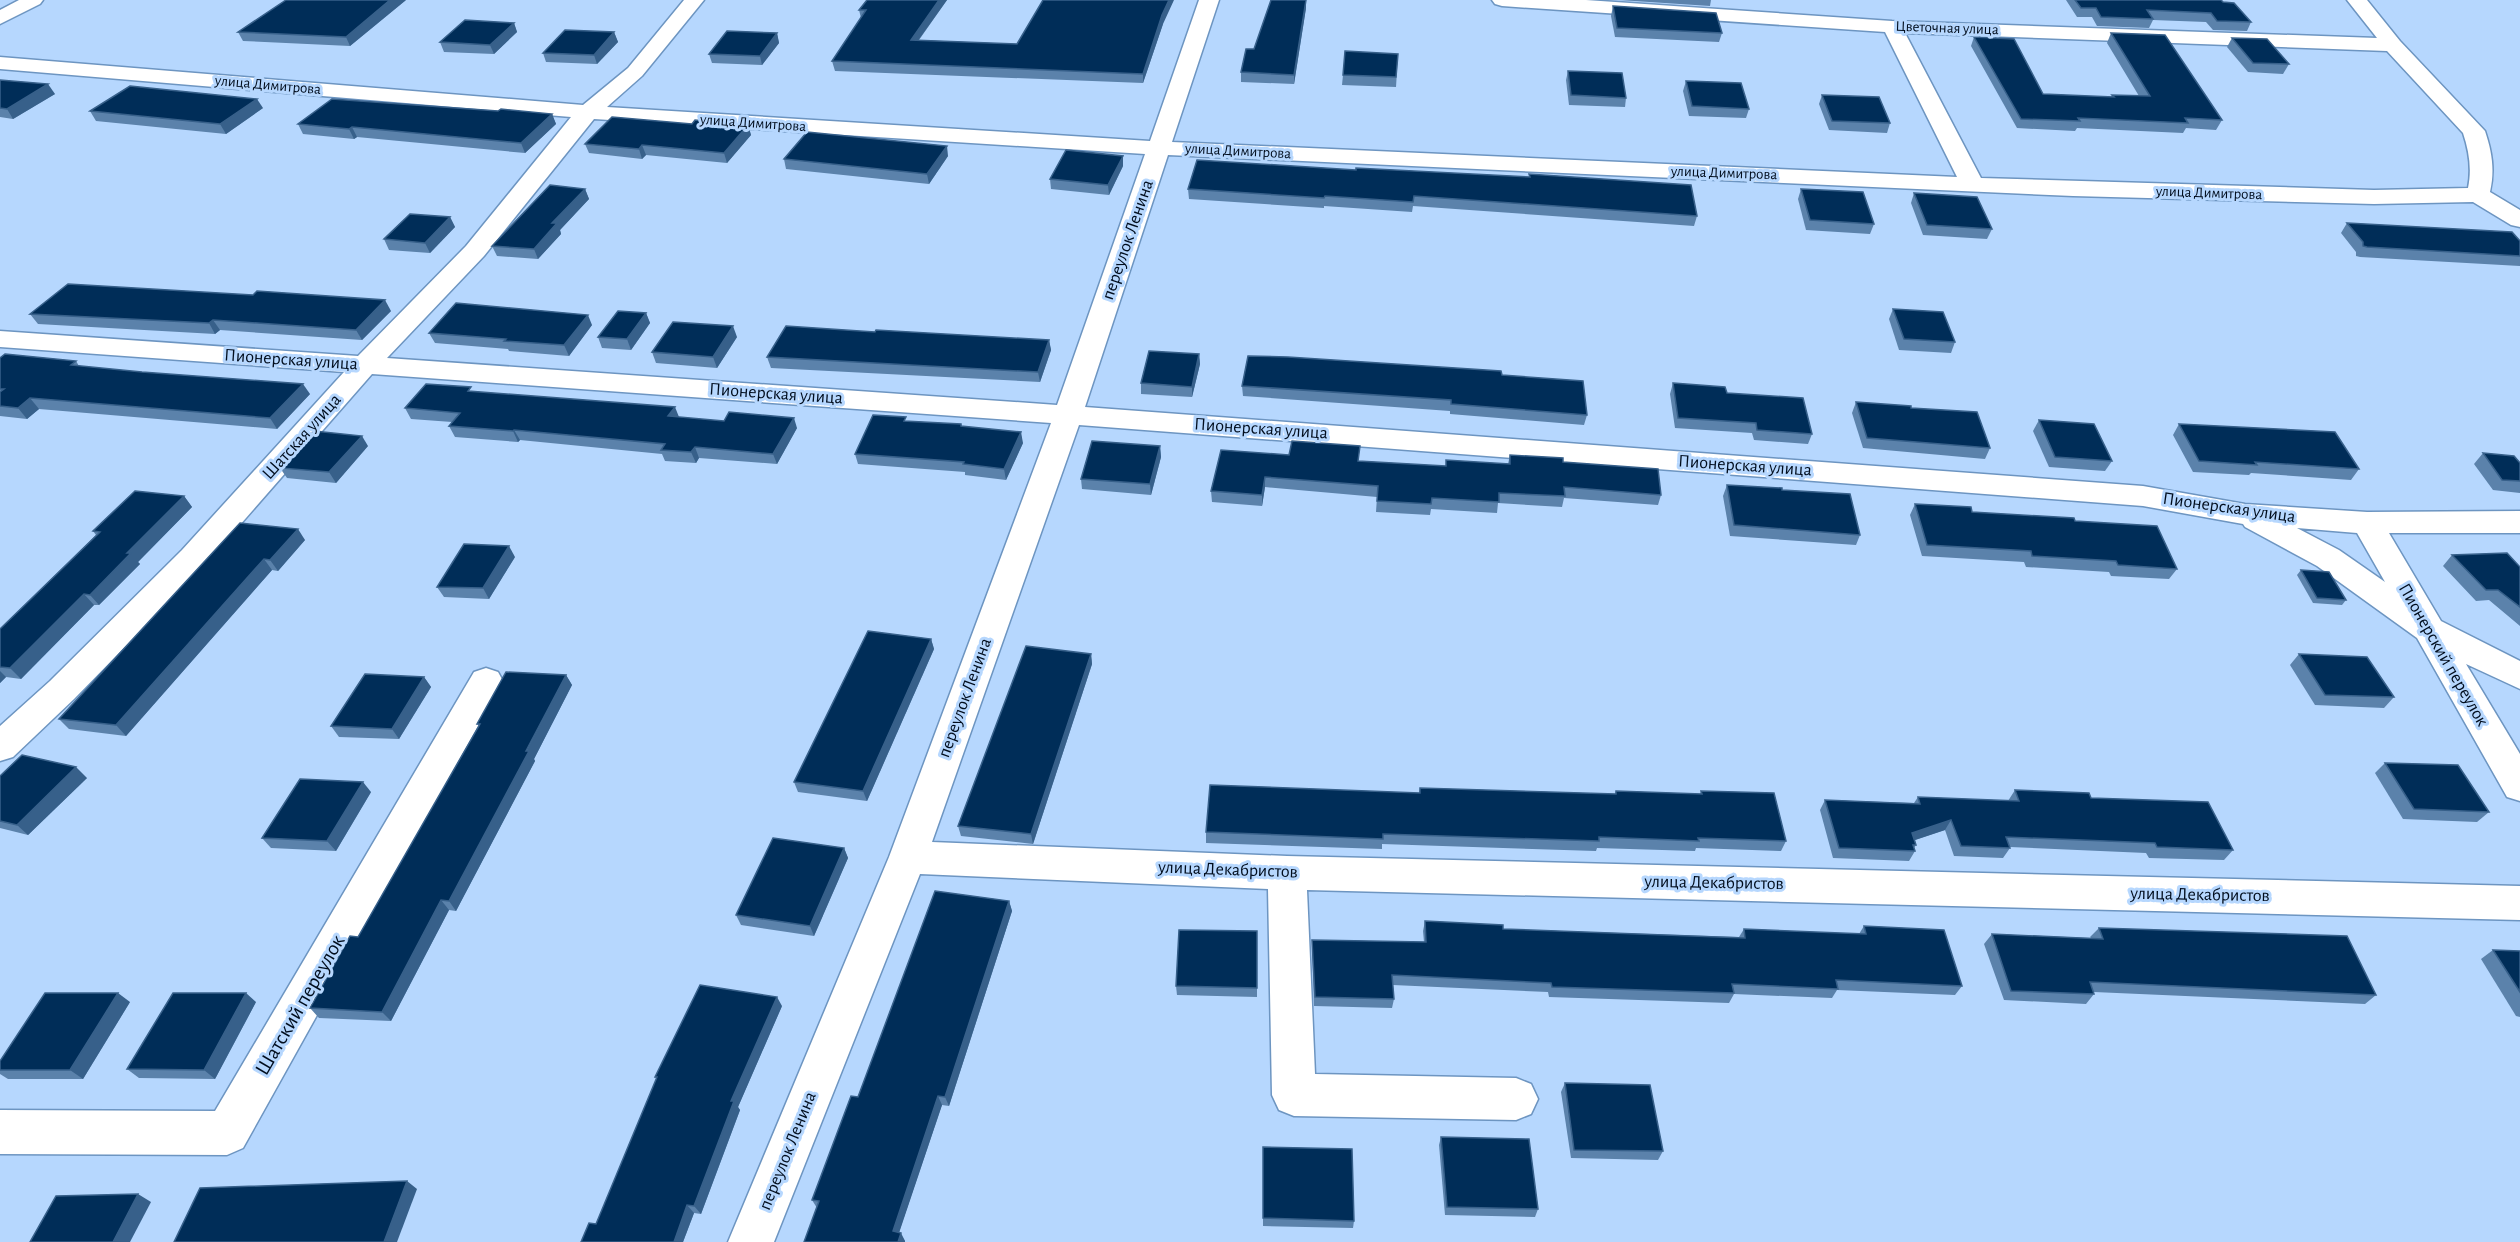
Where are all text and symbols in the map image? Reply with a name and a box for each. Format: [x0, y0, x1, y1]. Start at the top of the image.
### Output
street label: Цветочная улица [1895, 19, 1999, 37]
street label: улица Димитрова [213, 73, 322, 97]
street label: улица Димитрова [698, 112, 807, 134]
street label: улица Димитрова [1183, 141, 1292, 161]
street label: улица Димитрова [1670, 164, 1778, 182]
street label: переулок Ленина [1099, 178, 1157, 302]
street label: улица Димитрова [2155, 184, 2263, 202]
street label: Пионерская улица [223, 346, 359, 374]
street label: Пионерская улица [708, 380, 844, 408]
street label: Шатская улица [259, 391, 345, 483]
street label: Пионерская улица [1193, 415, 1329, 443]
street label: Пионерская улица [1677, 452, 1813, 480]
street label: Пионерская улица [2161, 490, 2297, 526]
street label: Пионерский переулок [2395, 581, 2492, 730]
street label: переулок Ленина [935, 636, 995, 760]
street label: улица Декабристов [1157, 858, 1298, 881]
street label: улица Декабристов [1643, 872, 1784, 893]
street label: улица Декабристов [2129, 884, 2270, 905]
street label: Шатский переулок [251, 931, 349, 1079]
street label: переулок Ленина [756, 1089, 820, 1213]

